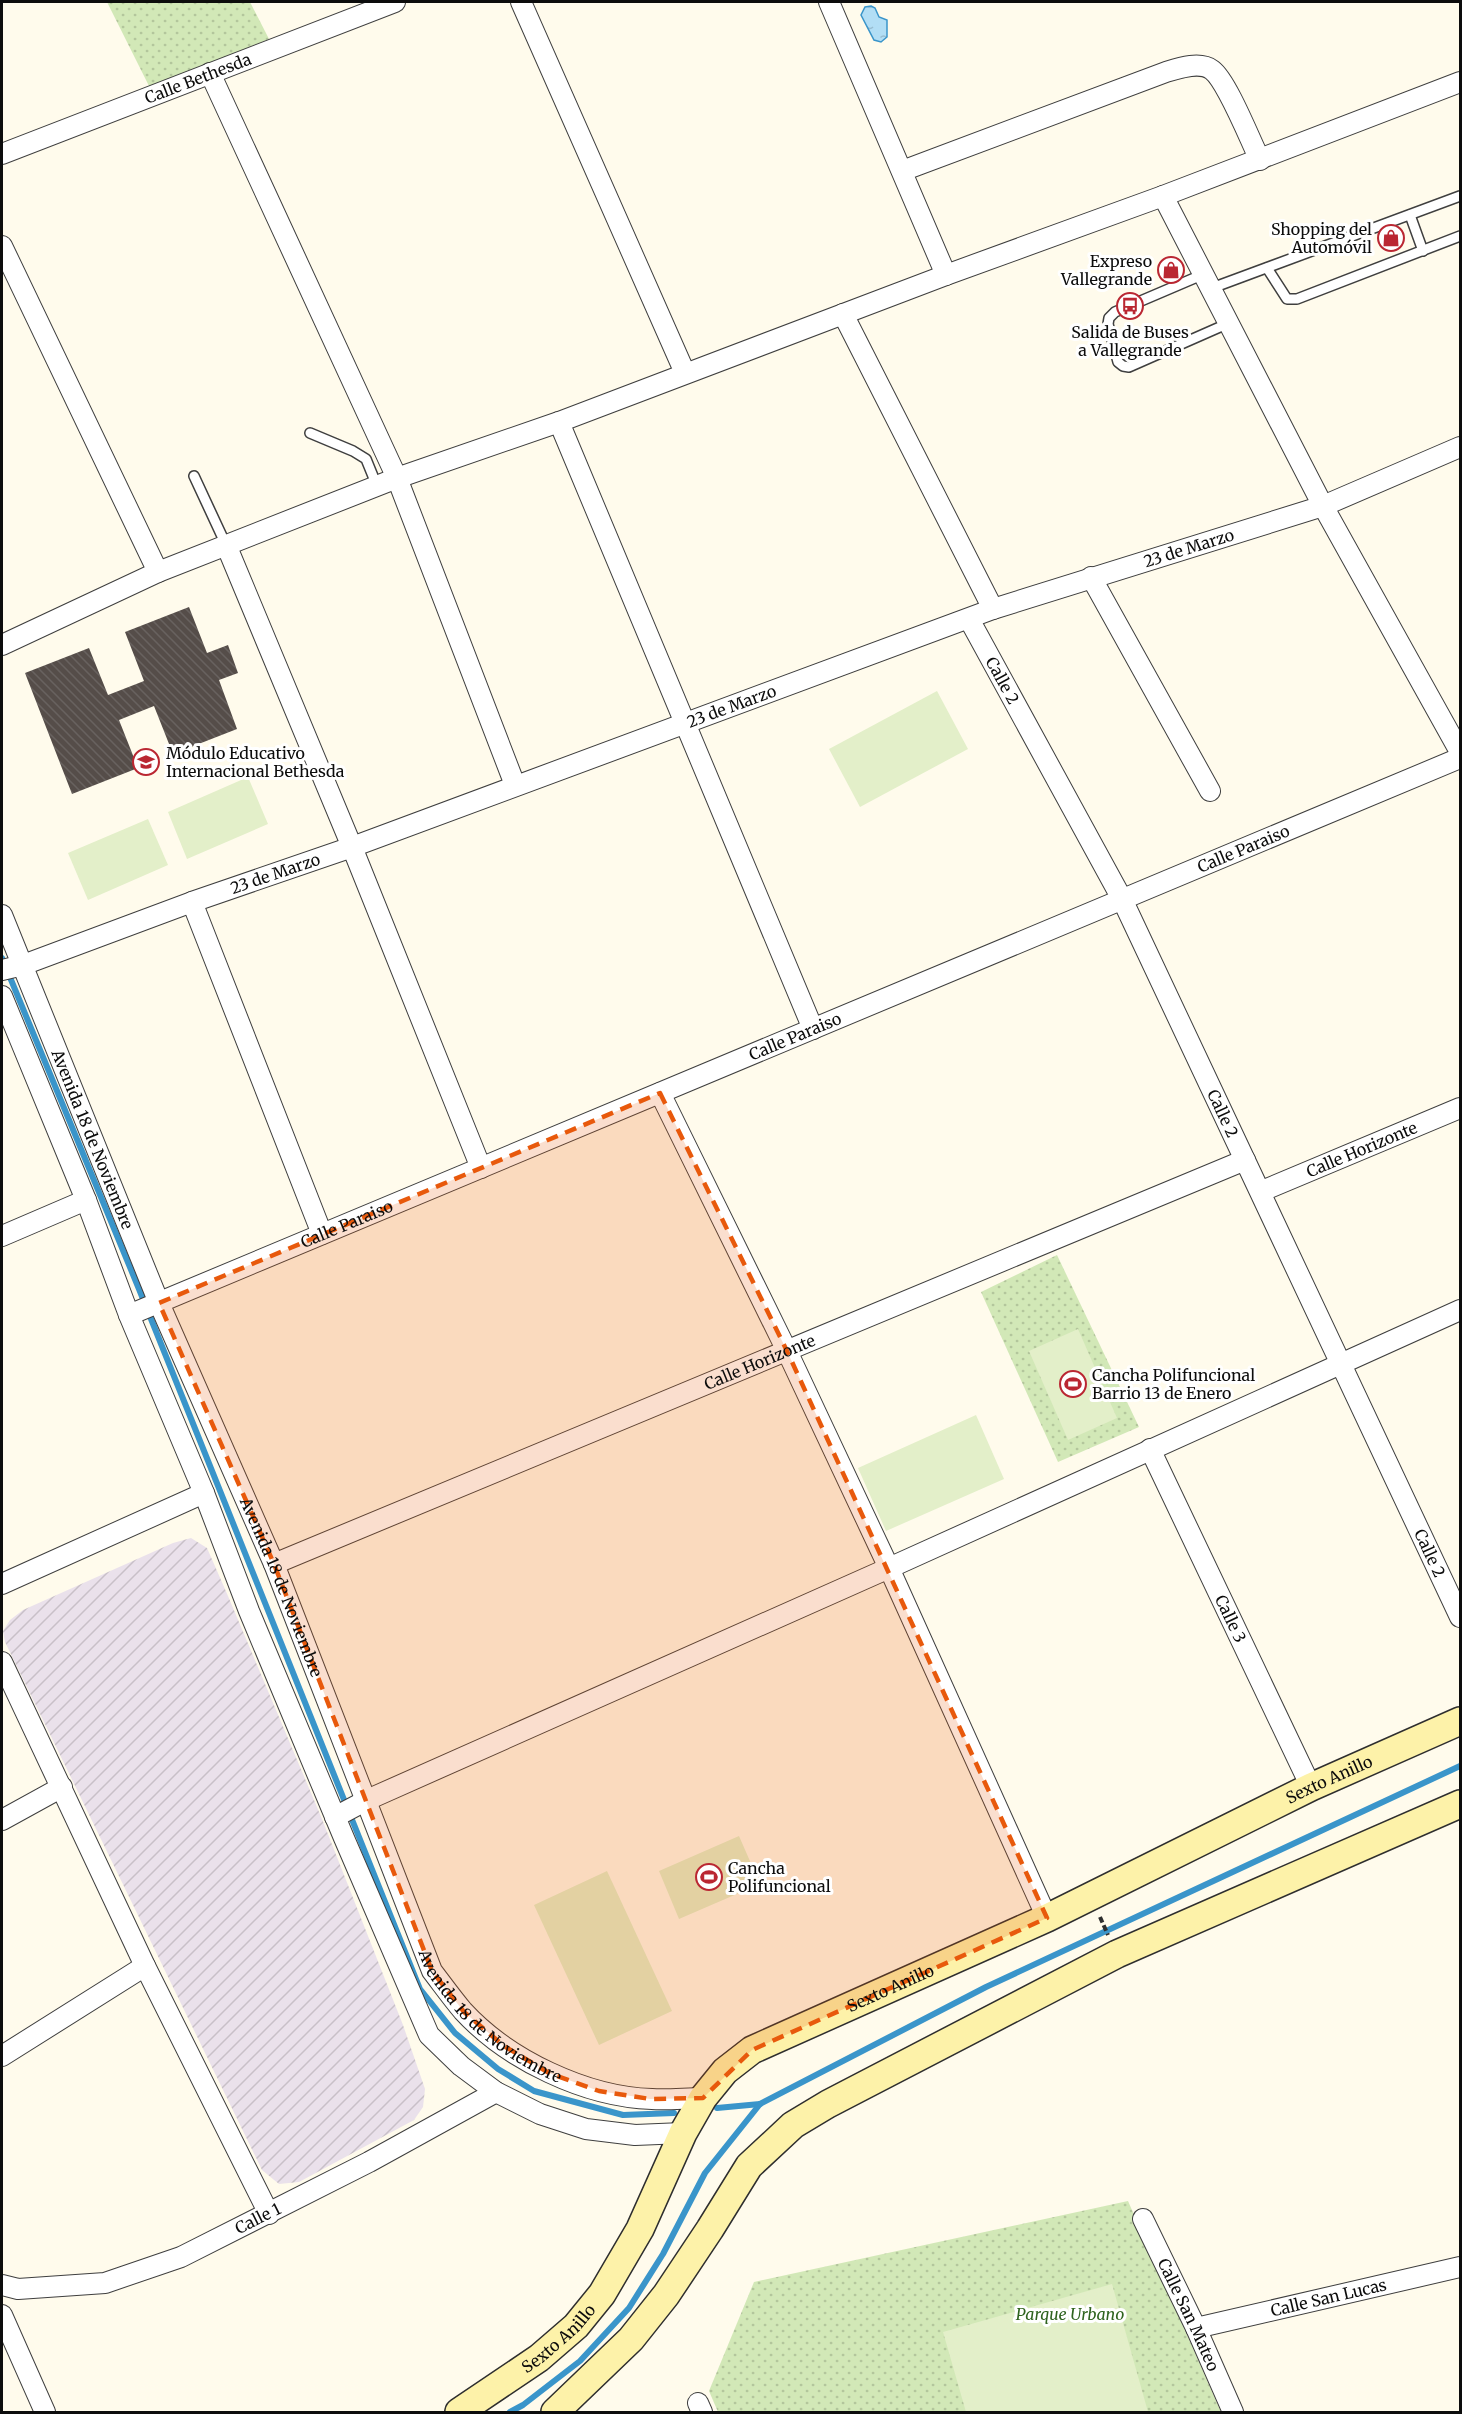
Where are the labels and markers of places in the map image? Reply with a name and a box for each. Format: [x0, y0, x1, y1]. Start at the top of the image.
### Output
place label: Shopping del Automóvil [1271, 219, 1372, 257]
shop icon: Shopping del Automóvil [1376, 223, 1406, 253]
place label: Expreso Vallegrande [1060, 251, 1152, 289]
shop icon: Expreso Vallegrande [1156, 255, 1186, 285]
bus stop icon: Salida de Buses a Vallegrande [1115, 291, 1145, 321]
place label: Salida de Buses a Vallegrande [1071, 322, 1189, 360]
place label: Módulo Educativo Internacional Bethesda [166, 743, 345, 781]
school or university icon: Módulo Educativo Internacional Bethesda [131, 747, 161, 777]
place label: Cancha Polifuncional Barrio 13 de Enero [1092, 1365, 1255, 1403]
sports icon: Cancha Polifuncional Barrio 13 de Enero [1058, 1369, 1088, 1399]
place label: Cancha Polifuncional [728, 1858, 831, 1896]
sports icon: Cancha Polifuncional [694, 1862, 724, 1892]

